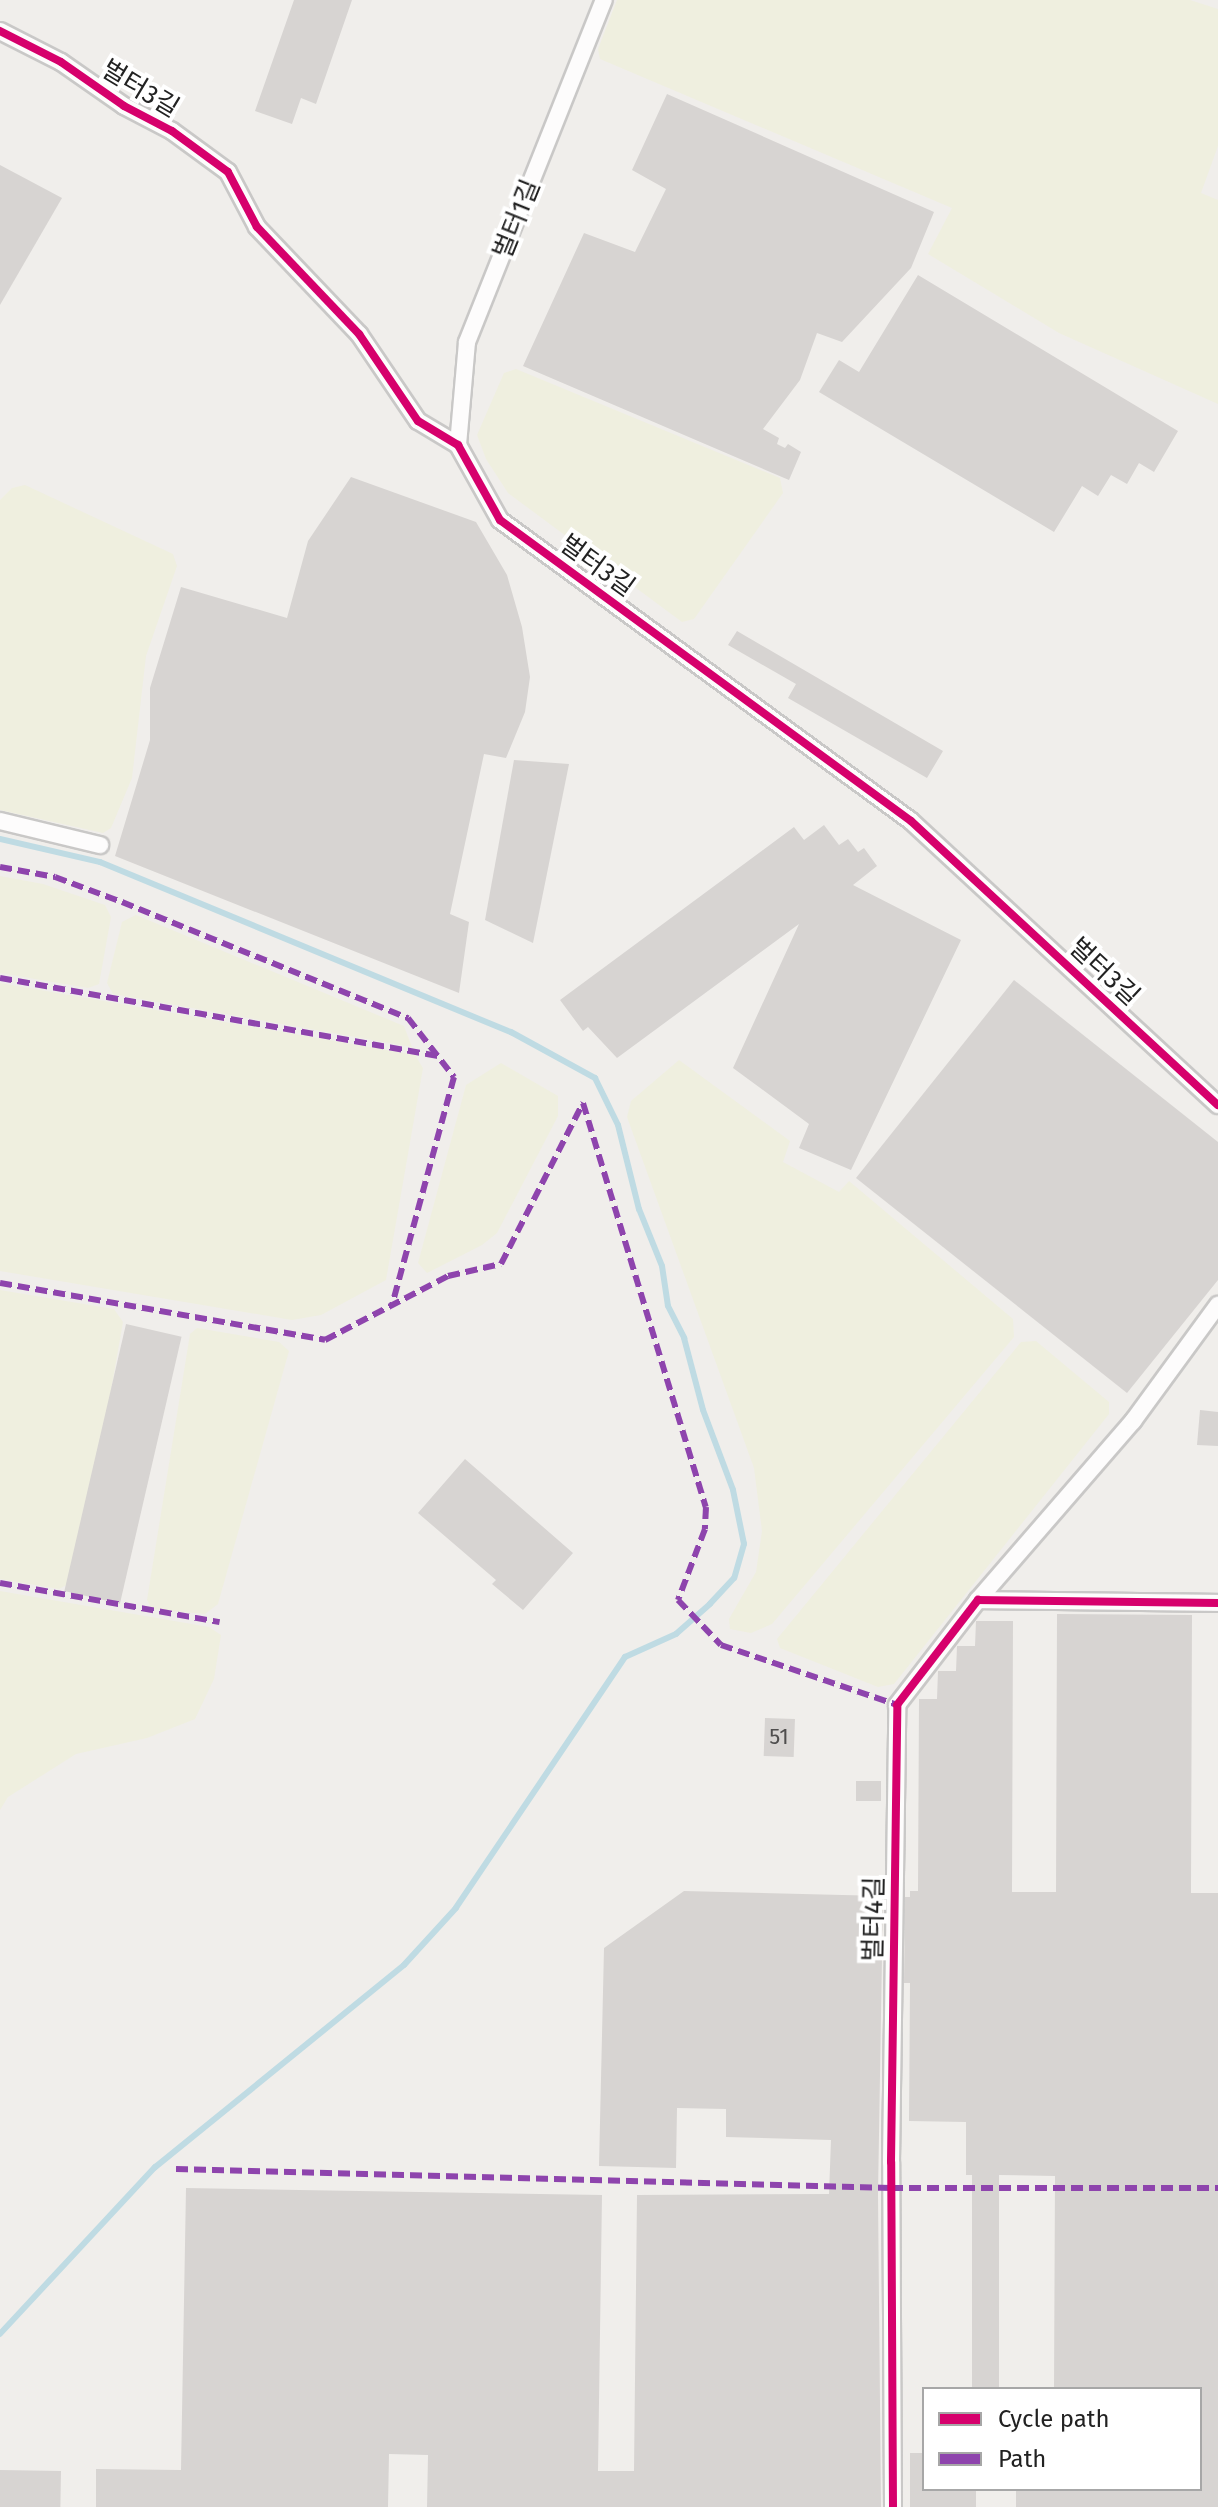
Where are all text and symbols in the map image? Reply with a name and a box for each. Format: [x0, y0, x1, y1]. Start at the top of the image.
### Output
street label: 벌터3길 [96, 54, 184, 124]
street label: 벌터1길 [487, 175, 547, 263]
street label: 벌터3길 [554, 528, 640, 604]
street label: 벌터3길 [1062, 932, 1146, 1012]
house number: 51 [769, 1724, 789, 1750]
street label: 벌터4길 [858, 1876, 890, 1962]
legend [922, 2387, 1202, 2491]
text: Cycle path [998, 2405, 1110, 2433]
text: Path [998, 2445, 1046, 2473]

